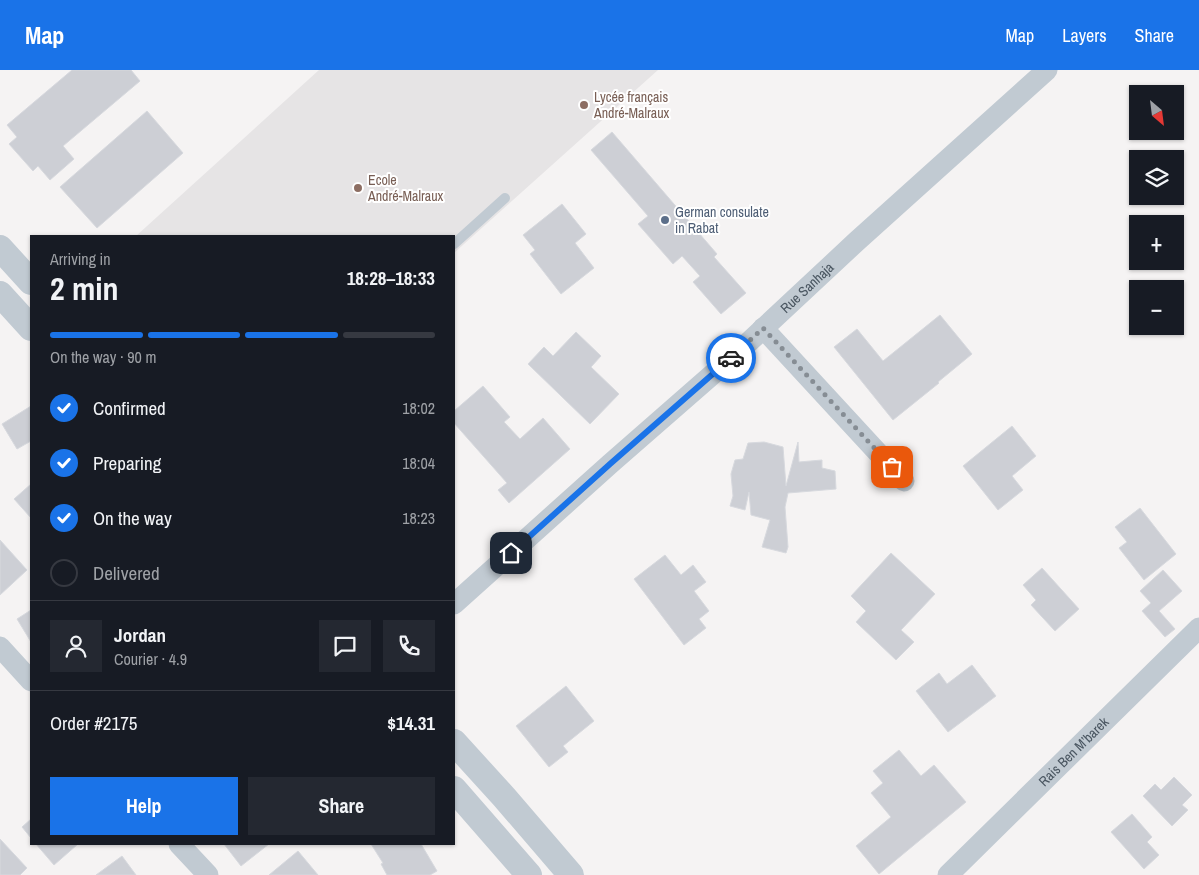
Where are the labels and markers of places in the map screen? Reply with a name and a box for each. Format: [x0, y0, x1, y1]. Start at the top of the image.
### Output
place label: Lycée français André-Malraux [593, 88, 670, 122]
marker: Lycée français André-Malraux [578, 99, 590, 111]
place label: Ecole André-Malraux [367, 171, 444, 205]
marker: Ecole André-Malraux [352, 182, 364, 194]
place label: German consulate in Rabat [675, 203, 769, 237]
marker: German consulate in Rabat [659, 214, 671, 226]
pin [871, 446, 913, 488]
pin [490, 532, 532, 574]

